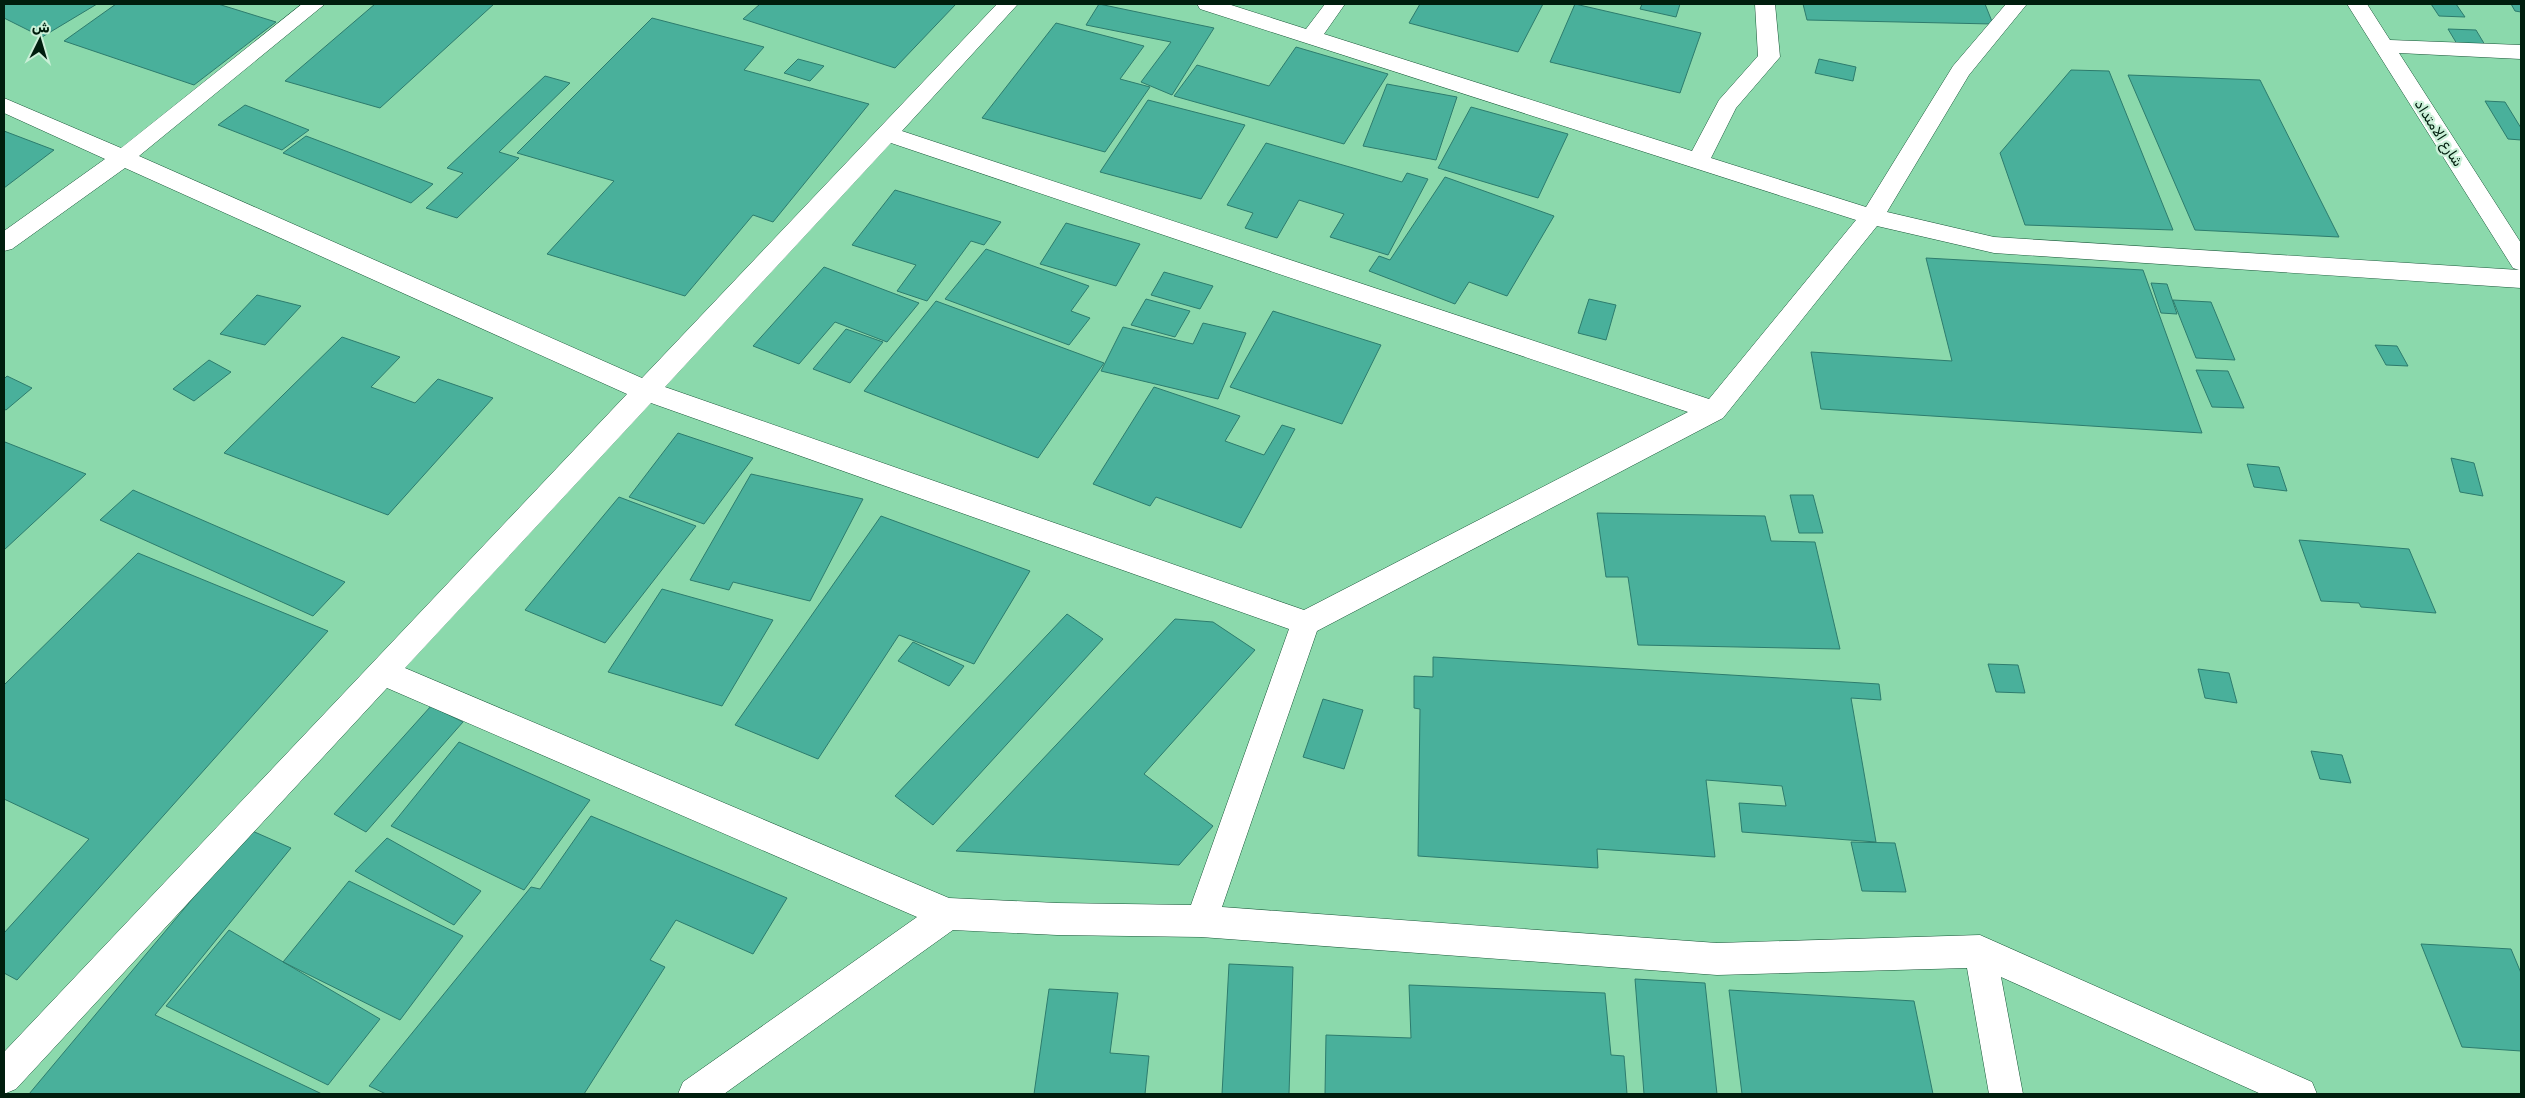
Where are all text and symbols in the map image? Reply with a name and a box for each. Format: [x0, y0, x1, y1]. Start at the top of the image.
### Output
north arrow [15, 15, 65, 65]
text: ش [32, 18, 51, 37]
street label: شارع الامتداد [2409, 97, 2467, 171]

